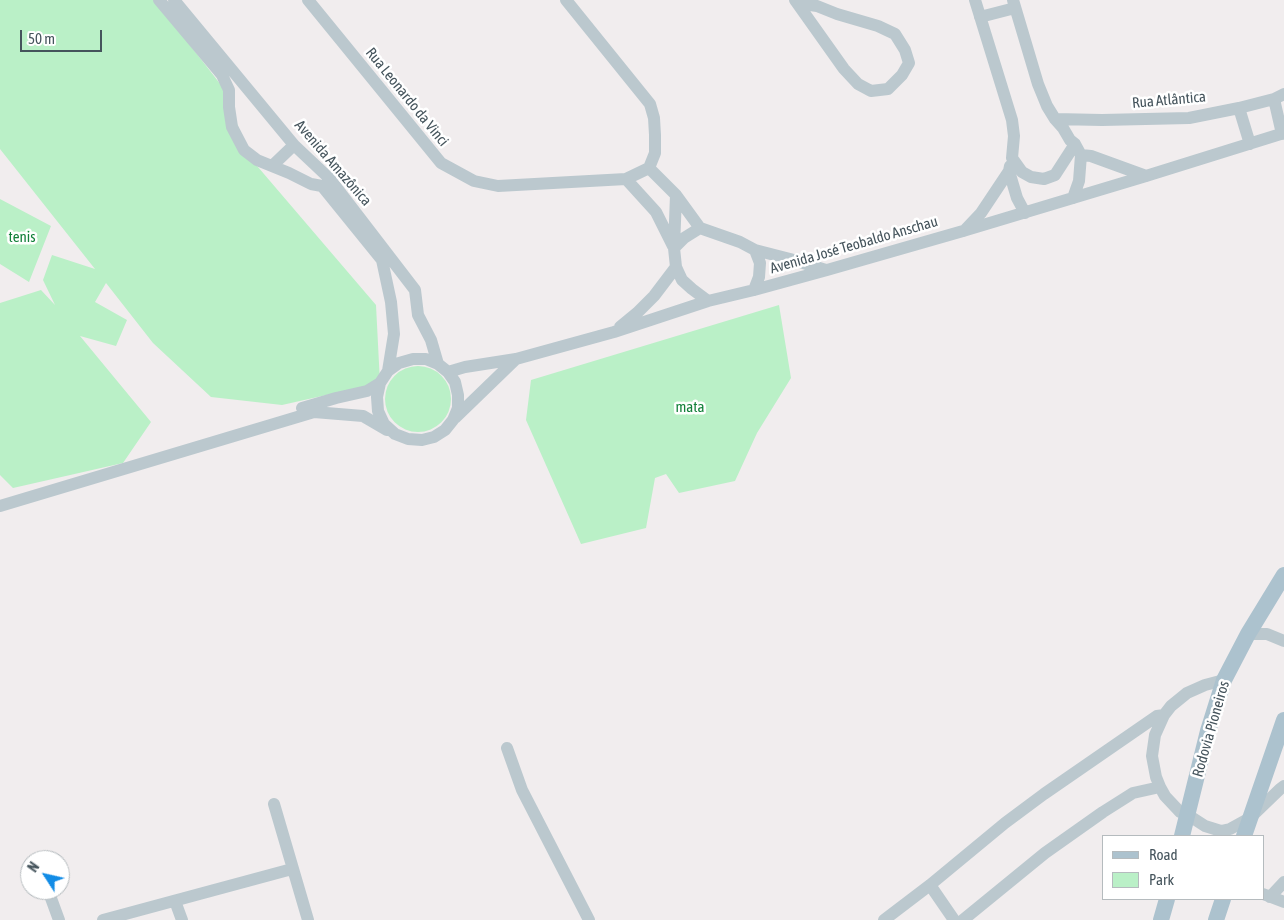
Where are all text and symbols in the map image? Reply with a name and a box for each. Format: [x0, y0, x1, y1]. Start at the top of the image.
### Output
scale bar [22, 20, 105, 52]
text: 50 m [28, 30, 55, 47]
street label: Rua Leonardo da Vinci [362, 44, 452, 150]
street label: Rua Atlântica [1131, 88, 1207, 112]
street label: Avenida Amazônica [291, 116, 375, 210]
street label: Avenida José Teobaldo Anschau [768, 212, 940, 278]
park label: tenis [9, 228, 35, 246]
park label: mata [675, 398, 705, 416]
street label: Rodovia Pioneiros [1189, 679, 1233, 779]
legend [1102, 835, 1264, 900]
text: Road [1149, 846, 1178, 863]
north arrow [20, 850, 70, 900]
text: N [25, 859, 42, 875]
text: Park [1149, 871, 1174, 888]

